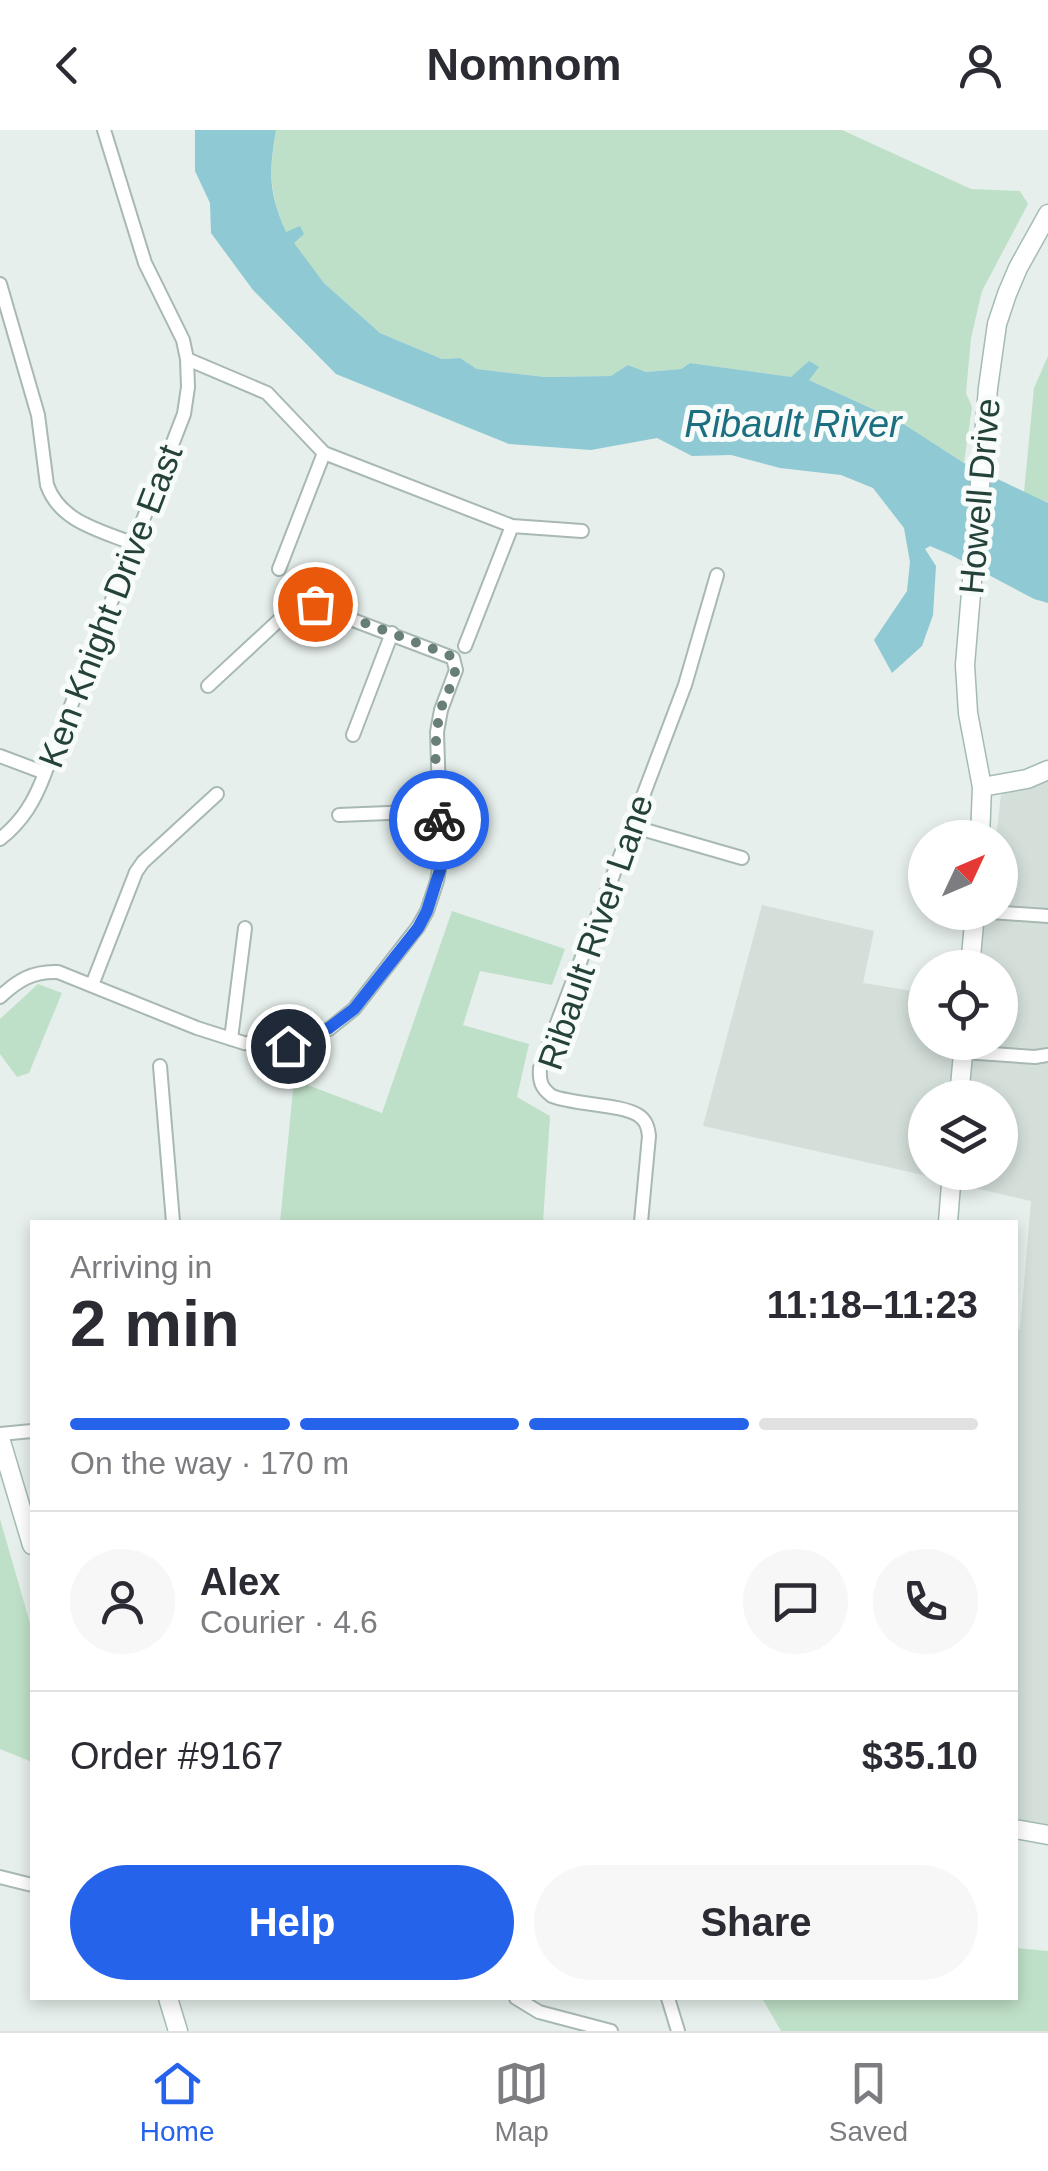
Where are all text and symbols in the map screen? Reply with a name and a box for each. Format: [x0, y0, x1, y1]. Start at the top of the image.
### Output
icon: back [40, 38, 95, 93]
icon: person [953, 38, 1008, 93]
text: Nomnom [427, 39, 622, 90]
street label: Howell Drive [951, 396, 1007, 596]
water label: Ribault River [684, 403, 903, 445]
street label: Ken Knight Drive East [30, 439, 190, 773]
pin [273, 562, 358, 647]
icon: bag [288, 577, 343, 632]
courier [389, 770, 489, 870]
street label: Ribault River Lane [530, 790, 660, 1074]
icon: bike [412, 793, 467, 848]
north arrow [908, 820, 1018, 930]
map controls [908, 820, 1018, 1190]
button: locate [908, 950, 1018, 1060]
pin [246, 1004, 331, 1089]
icon: home [261, 1019, 316, 1074]
button: layers [908, 1080, 1018, 1190]
text: Arriving in [70, 1249, 212, 1285]
text: 11:18–11:23 [767, 1284, 978, 1326]
text: 2 min [70, 1287, 240, 1360]
text: On the way · 170 m [70, 1445, 349, 1481]
button: person [70, 1549, 175, 1654]
button: chat [743, 1549, 848, 1654]
button: phone [873, 1549, 978, 1654]
text: Alex [200, 1561, 280, 1603]
text: Courier · 4.6 [200, 1604, 378, 1640]
text: Order #9167 [70, 1735, 283, 1777]
text: $35.10 [862, 1735, 978, 1777]
button: Help [70, 1865, 514, 1980]
button: Share [534, 1865, 978, 1980]
tab: Home [140, 2056, 215, 2148]
tab: Map [494, 2056, 549, 2148]
tab: Saved [829, 2056, 908, 2148]

